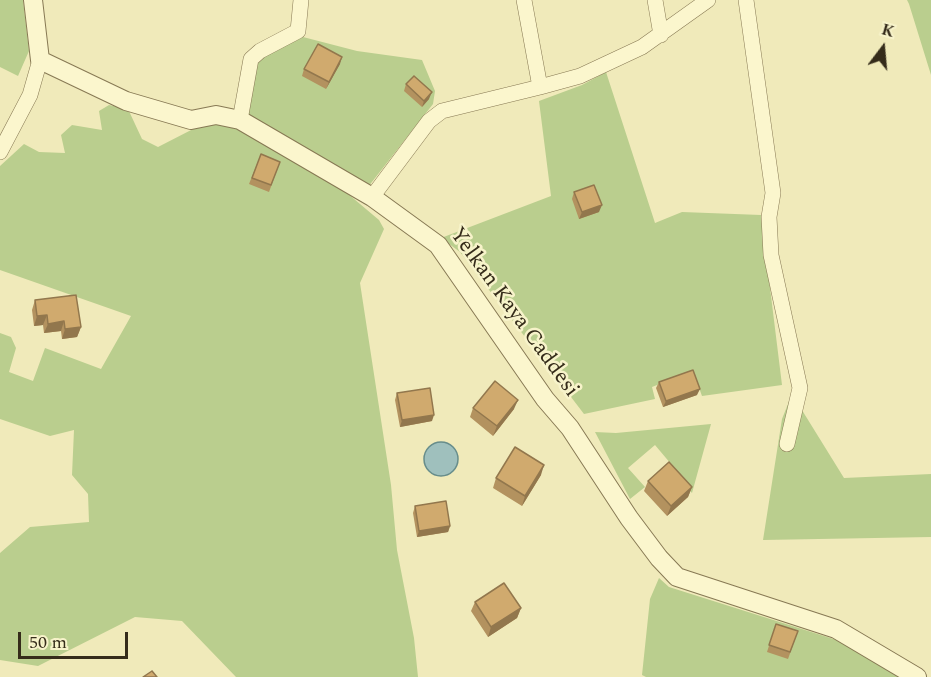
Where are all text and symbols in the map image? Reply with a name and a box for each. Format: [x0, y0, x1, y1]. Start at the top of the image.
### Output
text: K [879, 17, 897, 44]
north arrow [853, 18, 913, 78]
street label: Yelkan Kaya Caddesi [442, 223, 584, 403]
scale bar [21, 620, 130, 658]
text: 50 m [29, 629, 67, 656]

